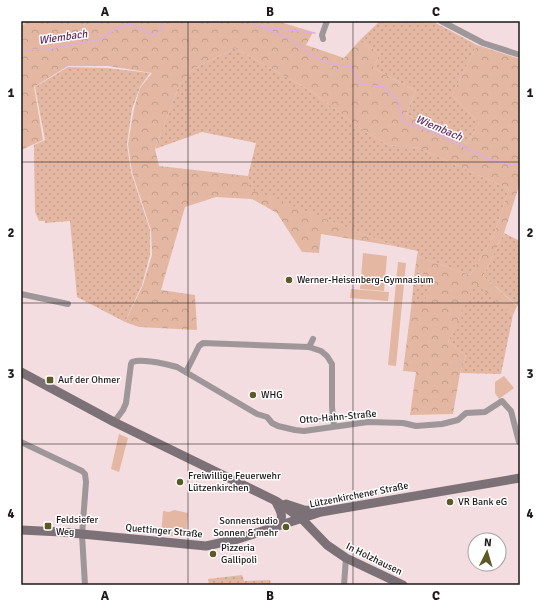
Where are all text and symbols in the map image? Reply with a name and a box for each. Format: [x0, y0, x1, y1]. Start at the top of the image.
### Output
text: A [101, 4, 110, 20]
text: B [266, 4, 274, 20]
text: C [432, 4, 440, 20]
water label: Wiembach [38, 27, 89, 47]
text: 1 [7, 85, 15, 101]
text: 1 [526, 85, 534, 101]
water label: Wiembach [414, 112, 465, 144]
text: 2 [7, 225, 15, 241]
text: 2 [526, 225, 534, 241]
place label: Werner-Heisenberg-Gymnasium [297, 274, 433, 286]
marker: Werner-Heisenberg-Gymnasium [284, 275, 294, 285]
text: 3 [7, 366, 15, 382]
text: 3 [526, 366, 534, 382]
place label: Auf der Ohmer [58, 374, 120, 386]
marker: Auf der Ohmer [45, 375, 55, 385]
place label: WHG [261, 389, 283, 401]
marker: WHG [248, 390, 258, 400]
street label: Otto-Hahn-Straße [299, 408, 377, 426]
place label: Freiwillige Feuerwehr Lützenkirchen [188, 470, 281, 494]
marker: Freiwillige Feuerwehr Lützenkirchen [175, 477, 185, 487]
street label: Lützenkirchener Straße [309, 480, 409, 510]
place label: VR Bank eG [458, 496, 507, 508]
marker: VR Bank eG [445, 497, 455, 507]
text: 4 [7, 506, 15, 522]
text: 4 [526, 506, 534, 522]
place label: Feldsiefer Weg [56, 514, 98, 538]
place label: Sonnenstudio Sonnen & mehr [213, 515, 278, 539]
marker: Feldsiefer Weg [43, 521, 53, 531]
street label: Quettinger Straße [125, 522, 203, 540]
marker: Sonnenstudio Sonnen & mehr [281, 522, 291, 532]
north arrow [467, 532, 507, 572]
text: N [483, 536, 492, 549]
street label: In Holzhausen [344, 540, 404, 578]
place label: Pizzeria Gallipoli [221, 542, 257, 566]
marker: Pizzeria Gallipoli [208, 549, 218, 559]
text: A [101, 588, 110, 604]
text: B [266, 588, 274, 604]
text: C [432, 588, 440, 604]

